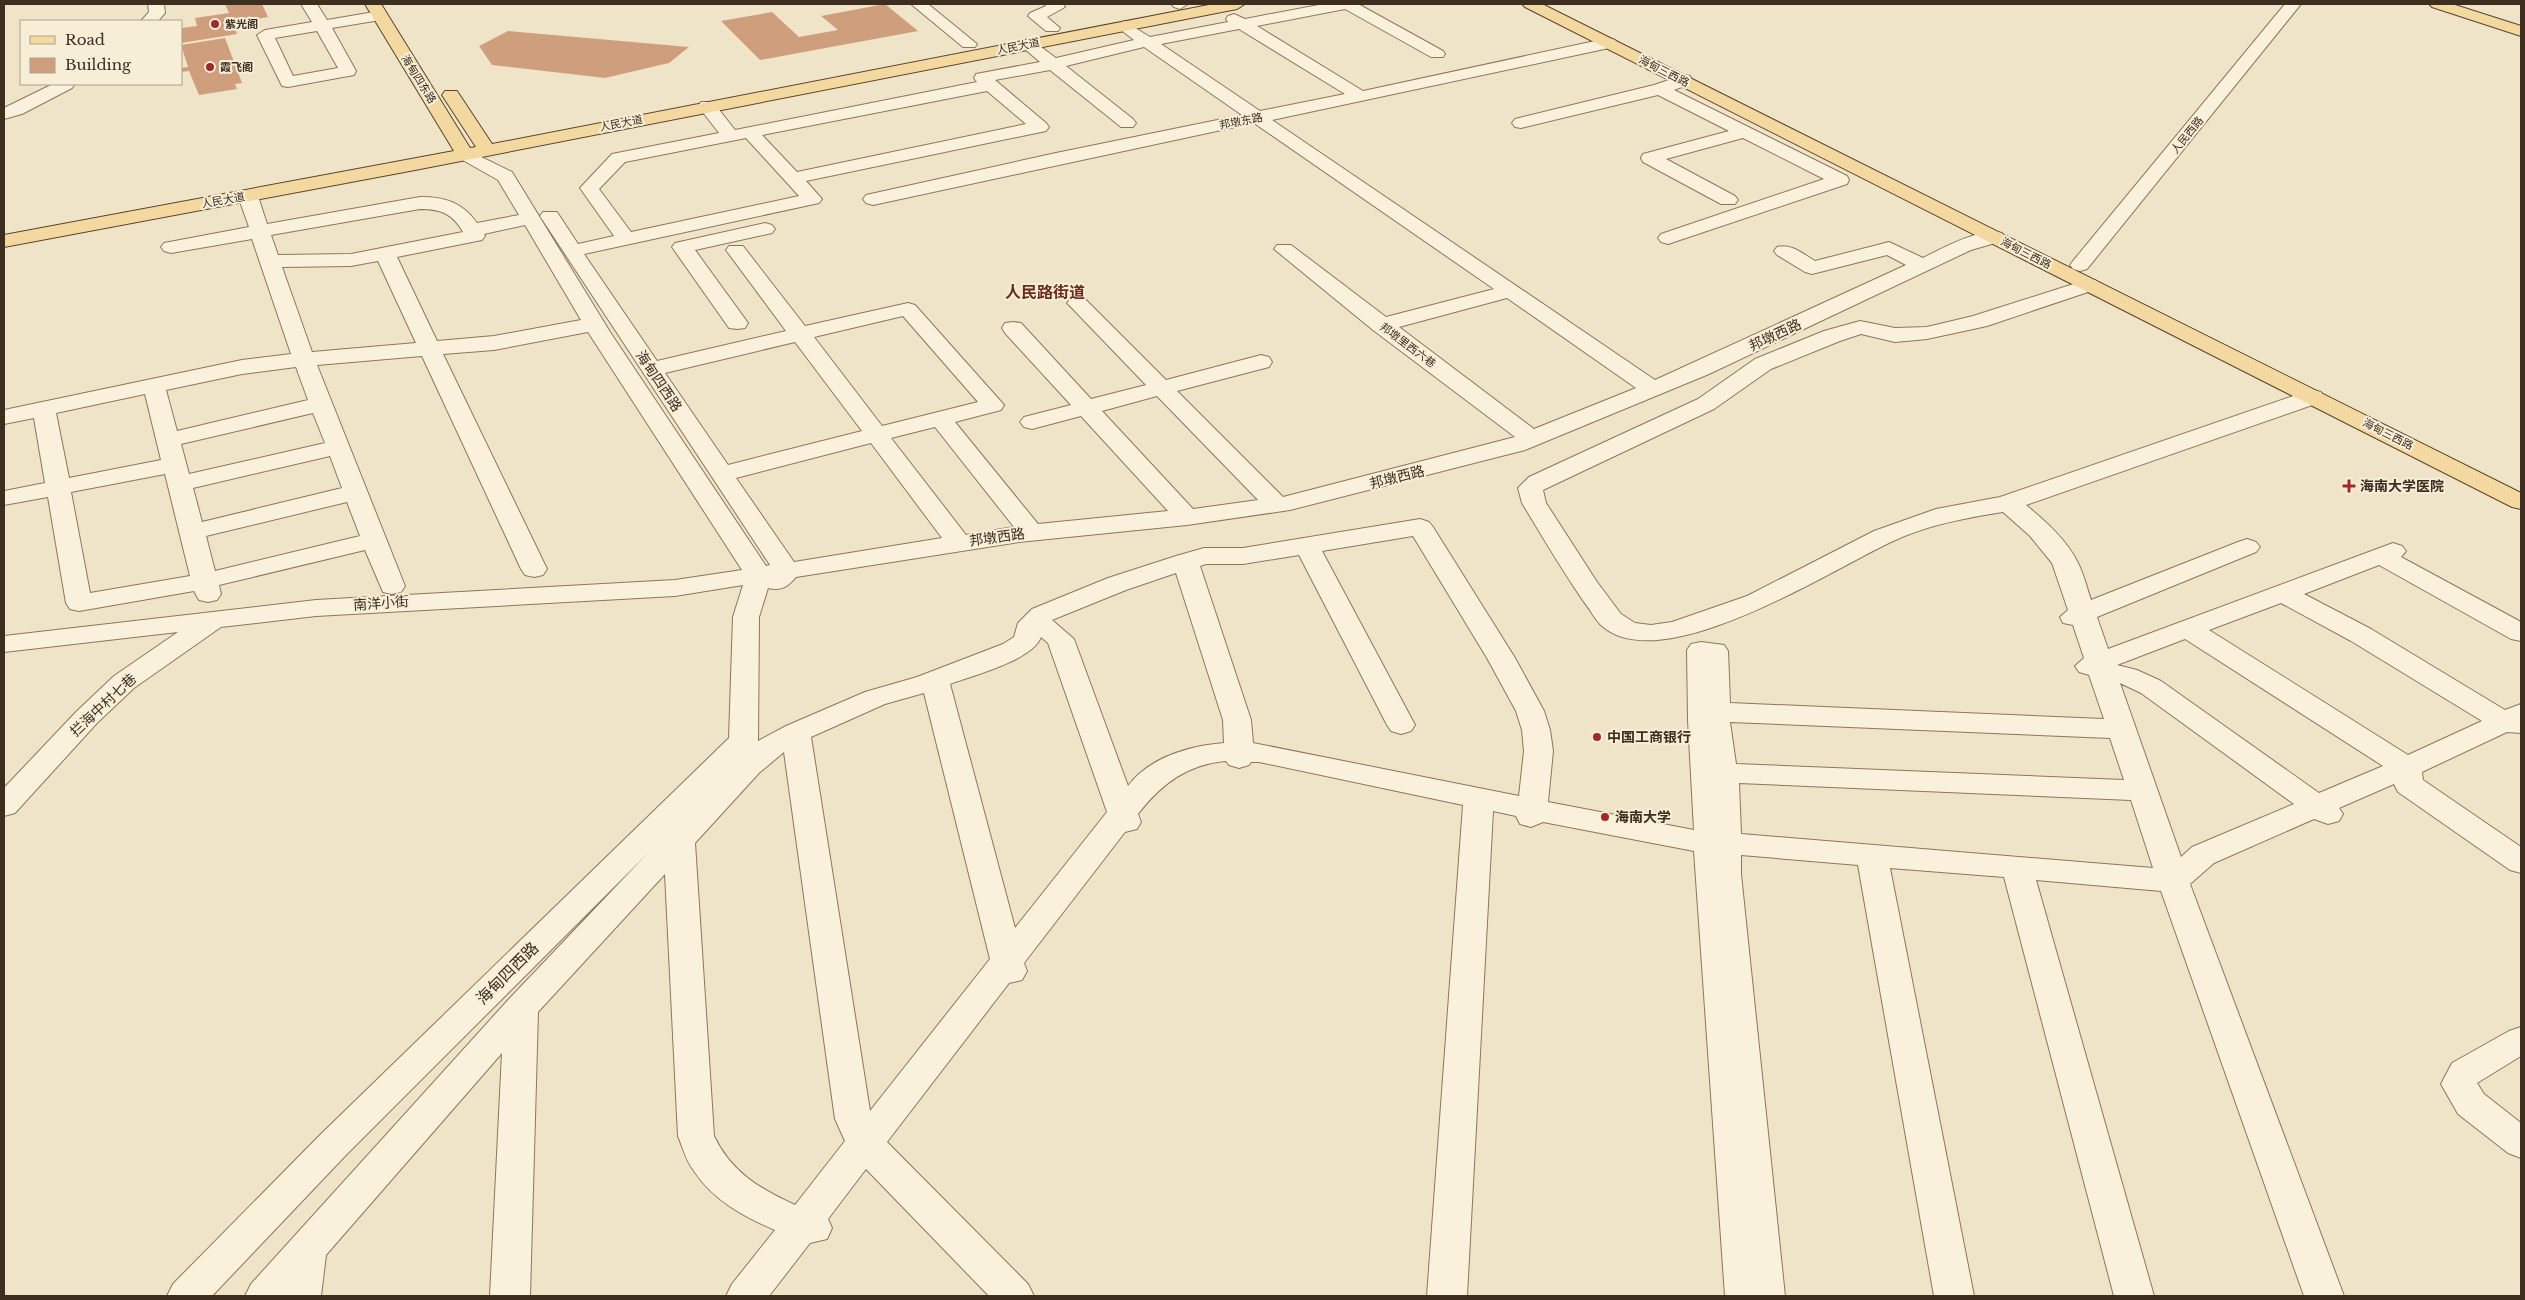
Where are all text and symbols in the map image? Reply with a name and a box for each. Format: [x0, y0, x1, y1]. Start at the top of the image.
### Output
place label: 紫光阁 [225, 17, 258, 31]
marker: 紫光阁 [209, 18, 221, 30]
legend [20, 20, 182, 85]
text: Road [65, 30, 105, 49]
street label: 人民大道 [995, 35, 1041, 57]
street label: 海甸四东路 [398, 52, 440, 106]
street label: 海甸三西路 [1636, 52, 1692, 90]
text: Building [65, 55, 132, 74]
place label: 霞飞阁 [220, 60, 253, 74]
marker: 霞飞阁 [204, 61, 216, 73]
street label: 邦墩东路 [1218, 110, 1264, 132]
street label: 人民大道 [598, 112, 644, 134]
street label: 人民西路 [2168, 113, 2206, 157]
street label: 人民大道 [200, 189, 246, 211]
street label: 海甸三西路 [1998, 234, 2054, 272]
district label: 人民路街道 [1005, 282, 1085, 302]
street label: 邦墩西路 [1746, 315, 1804, 355]
street label: 邦墩里西六巷 [1377, 320, 1439, 370]
street label: 海甸四西路 [632, 347, 686, 415]
street label: 海甸三西路 [2360, 415, 2416, 453]
street label: 邦墩西路 [1368, 461, 1426, 493]
place label: 海南大学医院 [2360, 477, 2444, 495]
marker: 海南大学医院 [2342, 479, 2356, 493]
street label: 邦墩西路 [968, 524, 1026, 550]
street label: 南洋小街 [352, 592, 410, 614]
street label: 拦海中村七巷 [66, 670, 140, 740]
place label: 中国工商银行 [1607, 728, 1691, 746]
marker: 中国工商银行 [1591, 731, 1603, 743]
place label: 海南大学 [1615, 808, 1671, 826]
marker: 海南大学 [1599, 811, 1611, 823]
street label: 海甸四西路 [472, 938, 542, 1008]

